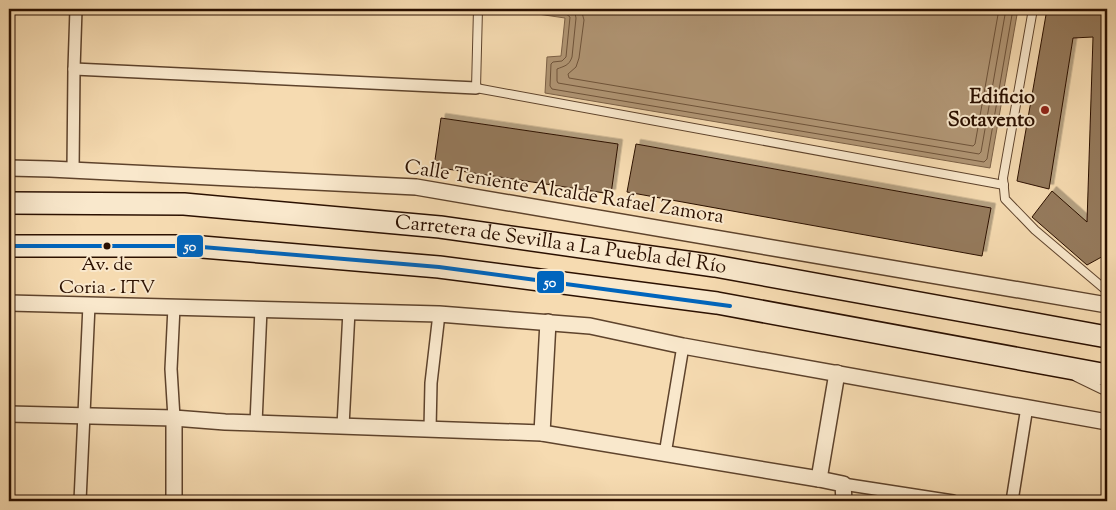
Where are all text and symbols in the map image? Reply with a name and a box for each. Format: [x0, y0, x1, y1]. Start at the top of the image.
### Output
place label: Edificio Sotavento [948, 84, 1035, 136]
marker: Edificio Sotavento [1039, 104, 1051, 116]
street label: Calle Teniente Alcalde Rafael Zamora [402, 153, 726, 233]
street label: Carretera de Sevilla a La Puebla del Río [394, 209, 729, 282]
line badge: 50 [176, 234, 204, 258]
text: 50 [183, 238, 197, 258]
marker: Av. de Coria - ITV [102, 241, 112, 251]
place label: Av. de Coria - ITV [59, 252, 155, 302]
line badge: 50 [536, 270, 565, 294]
text: 50 [543, 274, 557, 294]

